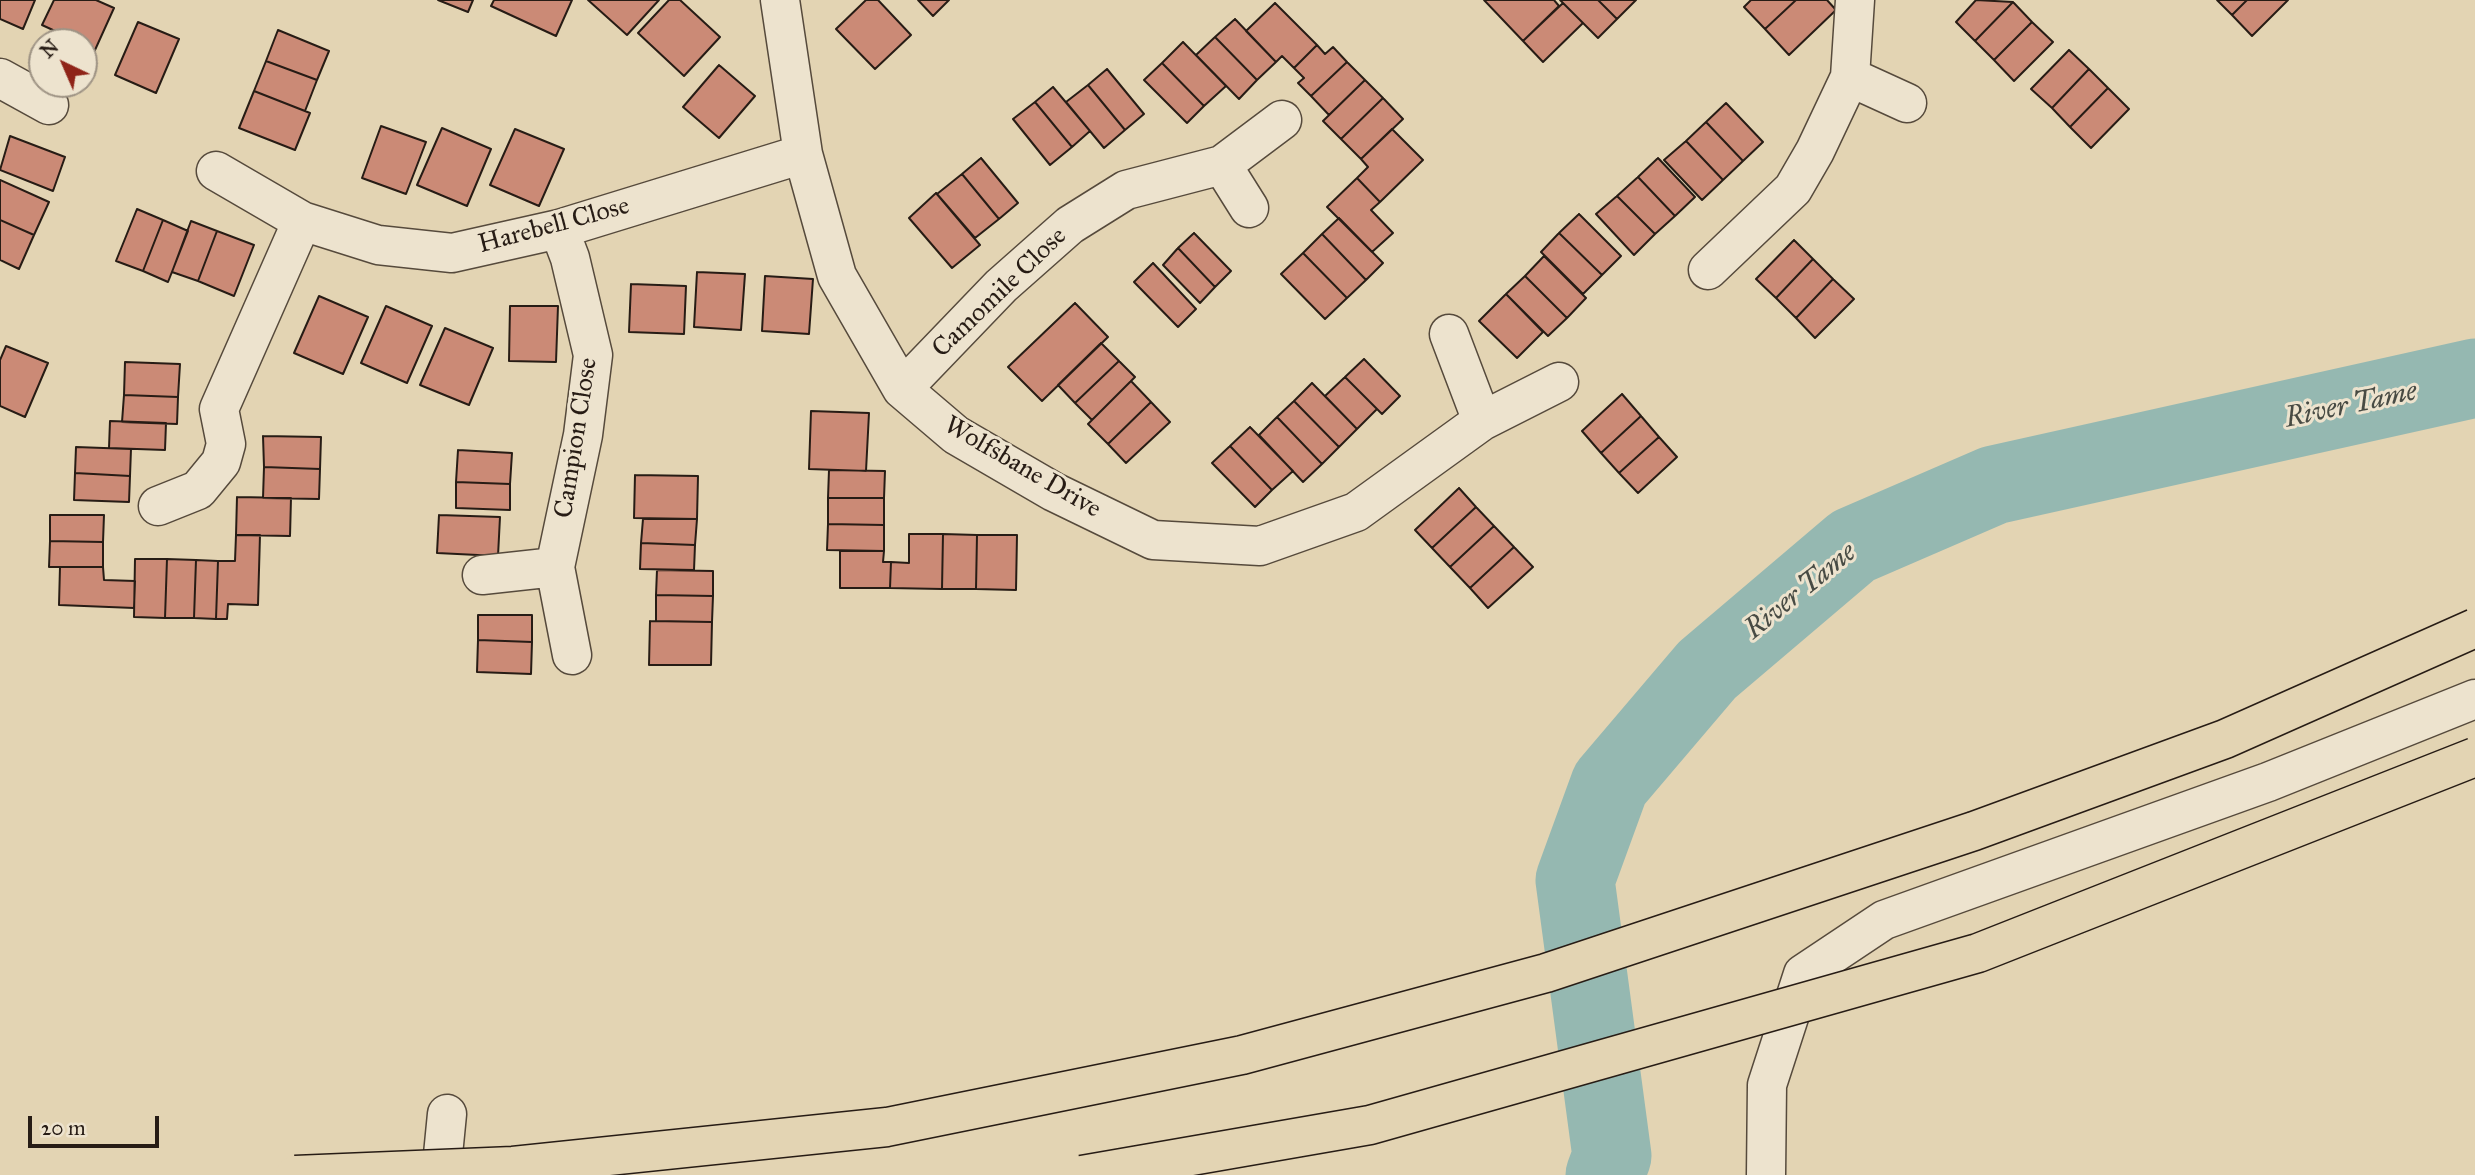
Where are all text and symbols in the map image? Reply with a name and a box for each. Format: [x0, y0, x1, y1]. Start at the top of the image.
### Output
north arrow [28, 28, 98, 98]
text: N [36, 35, 63, 63]
street label: Harebell Close [475, 191, 633, 261]
street label: Camomile Close [926, 221, 1074, 365]
street label: Campion Close [549, 356, 605, 520]
water label: River Tame [2282, 376, 2420, 436]
street label: Wolfsbane Drive [938, 410, 1106, 526]
water label: River Tame [1738, 537, 1864, 647]
scale bar [32, 1102, 163, 1146]
text: 20 m [41, 1115, 86, 1141]

